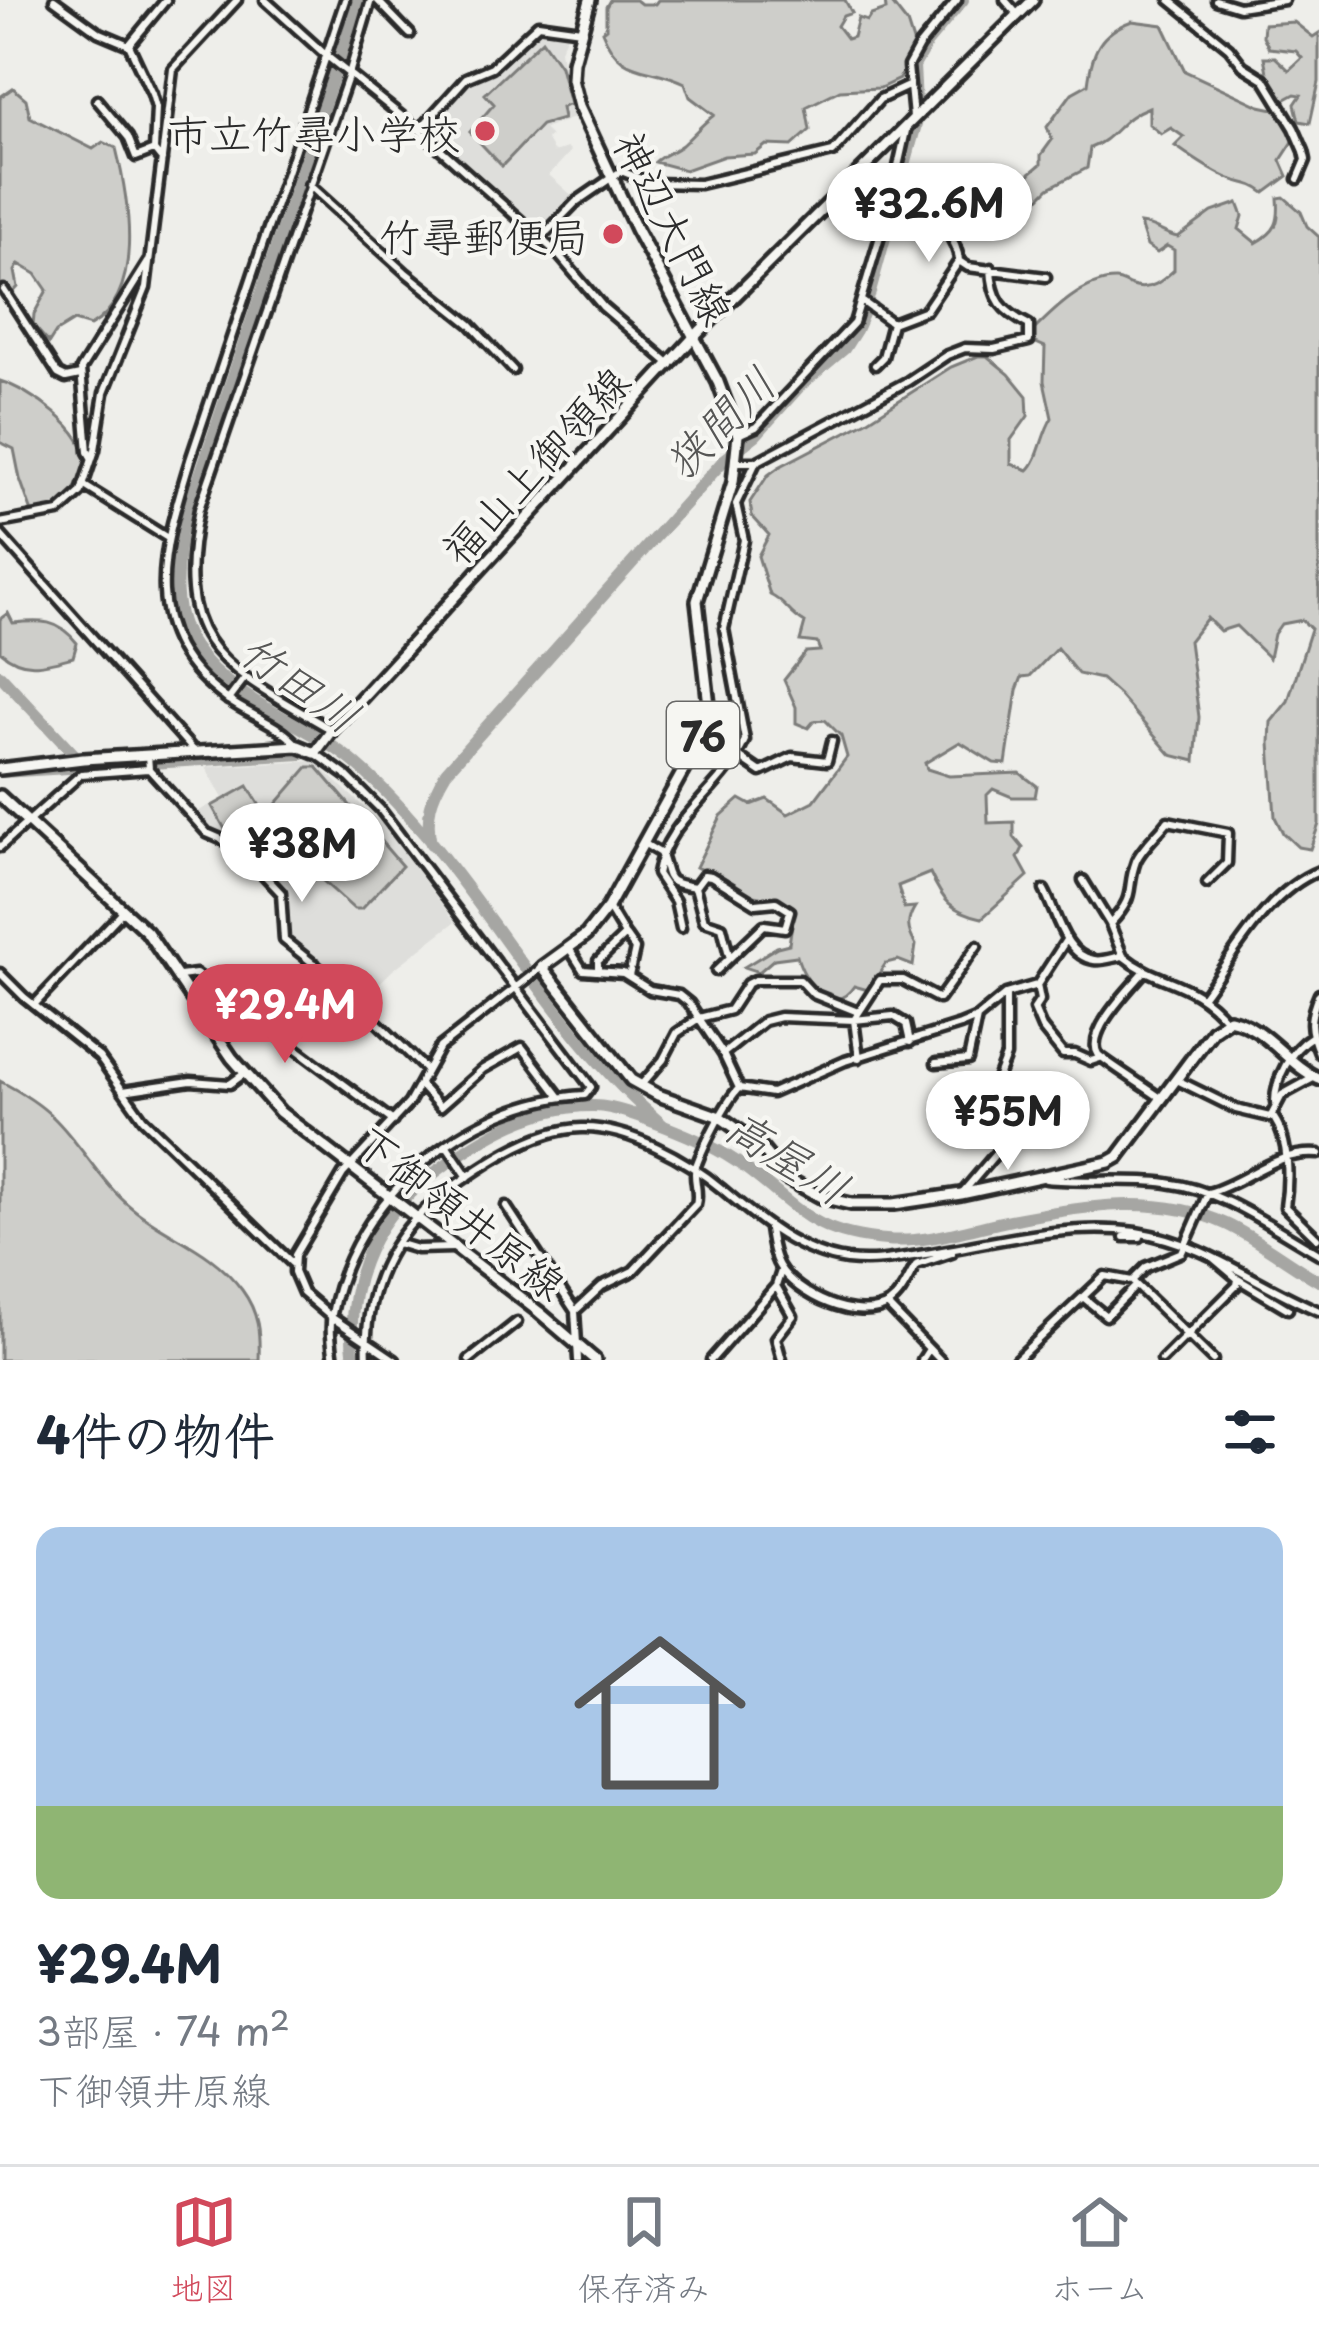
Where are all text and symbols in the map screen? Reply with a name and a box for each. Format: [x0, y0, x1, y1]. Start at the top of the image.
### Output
place label: 市立竹尋小学校 [167, 100, 461, 163]
marker: 市立竹尋小学校 [472, 118, 498, 144]
street label: 神辺大門線 [599, 119, 751, 335]
pin: ¥32.6M [831, 163, 1027, 265]
text: ¥32.6M [853, 172, 1005, 231]
place label: 竹尋郵便局 [379, 203, 589, 266]
marker: 竹尋郵便局 [600, 221, 626, 247]
water label: 狭間川 [646, 349, 790, 493]
street label: 福山上御領線 [425, 350, 643, 578]
water label: 竹田川 [226, 614, 376, 748]
road number: 76 [667, 702, 739, 768]
pin: ¥38M [231, 803, 373, 905]
text: ¥38M [247, 812, 357, 871]
pin: ¥29.4M [187, 964, 383, 1066]
text: ¥29.4M [214, 973, 356, 1032]
pin: ¥55M [937, 1071, 1079, 1173]
text: ¥55M [953, 1080, 1063, 1139]
water label: 高屋川 [714, 1090, 864, 1220]
street label: 下御領井原線 [343, 1109, 581, 1313]
text: 4件の物件 [36, 1394, 275, 1471]
icon: filters [1217, 1399, 1283, 1465]
icon: home [552, 1605, 768, 1821]
text: ¥29.4M [36, 1923, 222, 2000]
text: 3部屋 · 74 m² [36, 2000, 290, 2059]
text: 下御領井原線 [36, 2059, 270, 2118]
tab: 地図 [171, 2189, 237, 2311]
tab: 保存済み [578, 2189, 710, 2311]
tab: ホーム [1051, 2189, 1148, 2311]

